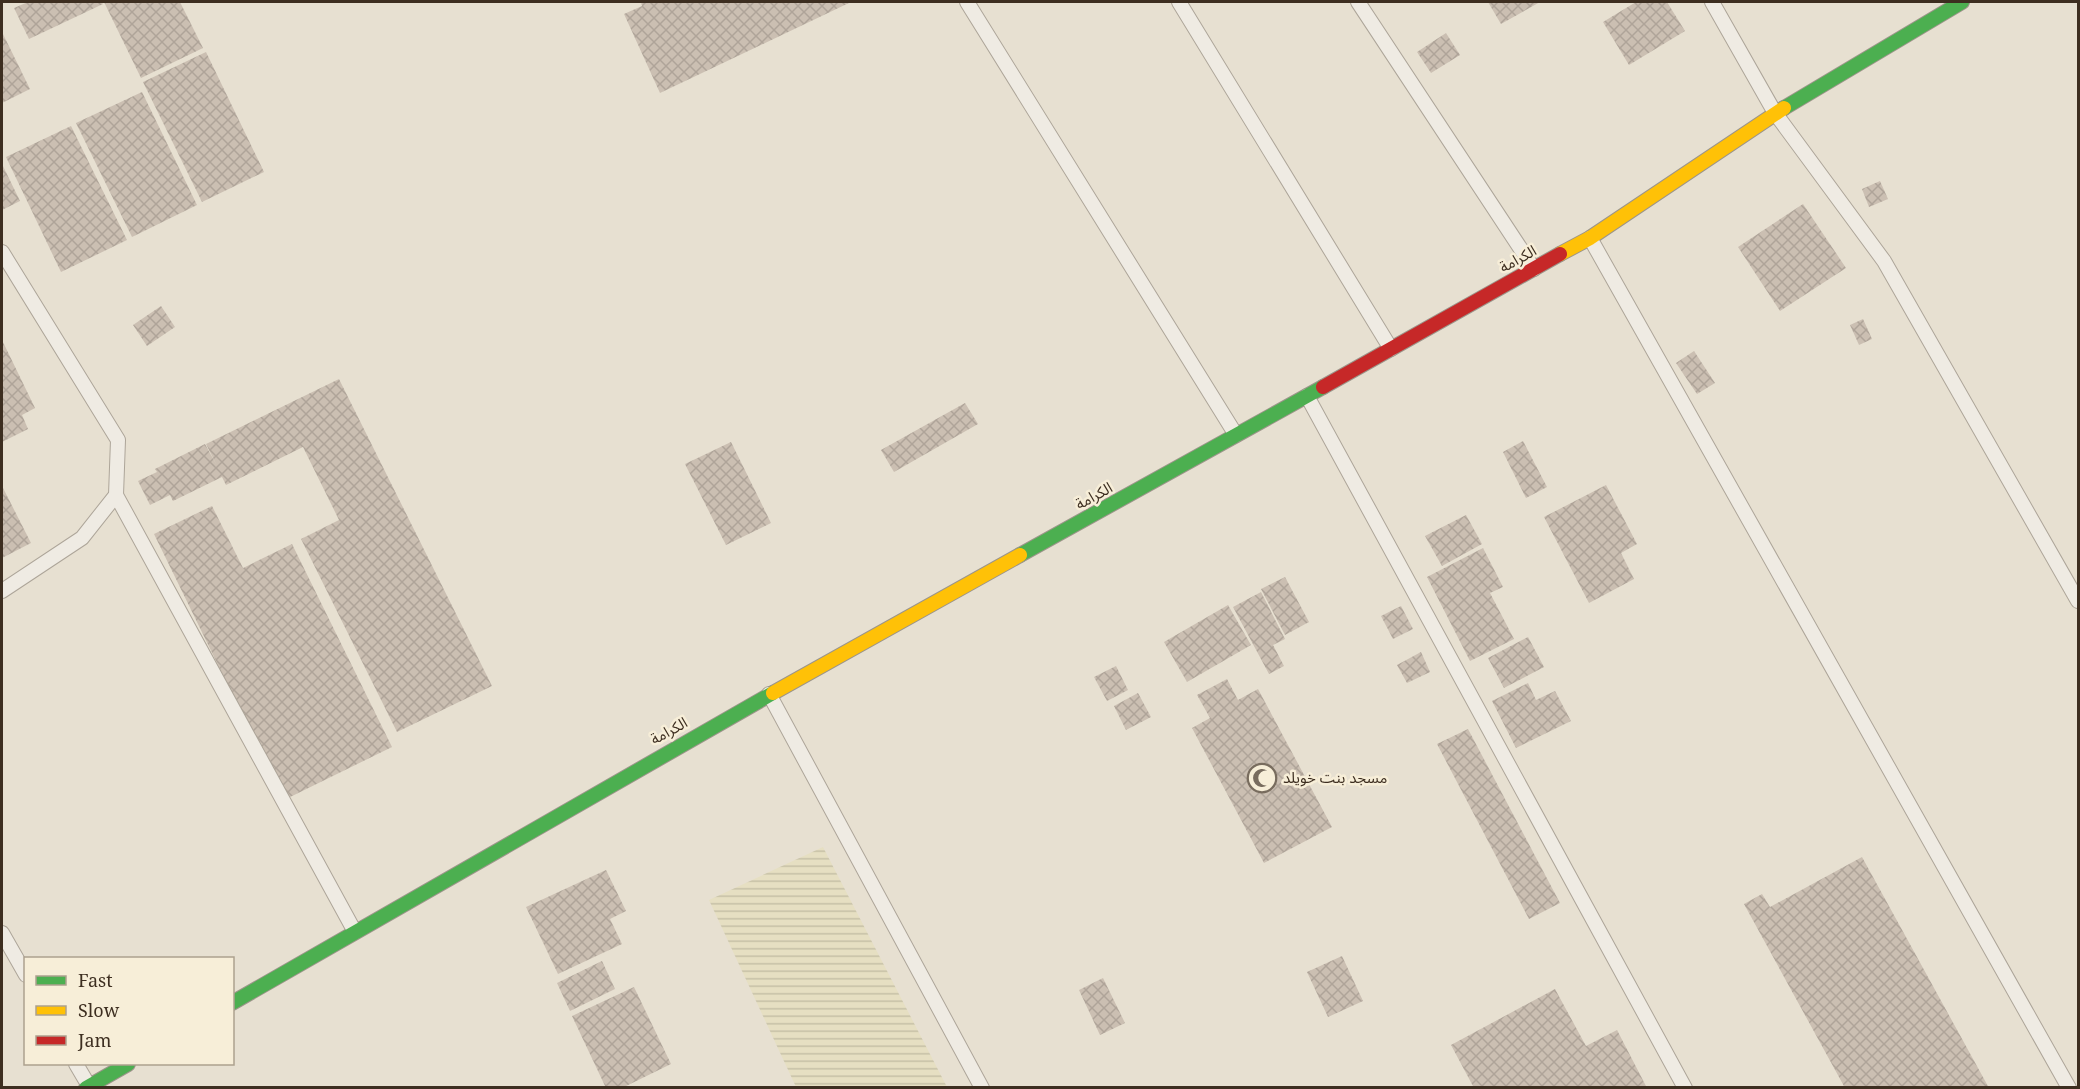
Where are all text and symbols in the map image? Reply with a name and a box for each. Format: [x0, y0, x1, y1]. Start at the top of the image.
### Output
street label: الكرامة [1495, 240, 1540, 276]
street label: الكرامة [1071, 477, 1116, 513]
street label: الكرامة [646, 712, 691, 748]
mosque icon: مسجد بنت خويلد [1246, 762, 1278, 794]
place label: مسجد بنت خويلد [1283, 767, 1387, 787]
legend [24, 957, 234, 1065]
text: Fast [78, 968, 113, 992]
text: Slow [78, 998, 120, 1022]
text: Jam [77, 1028, 112, 1052]

